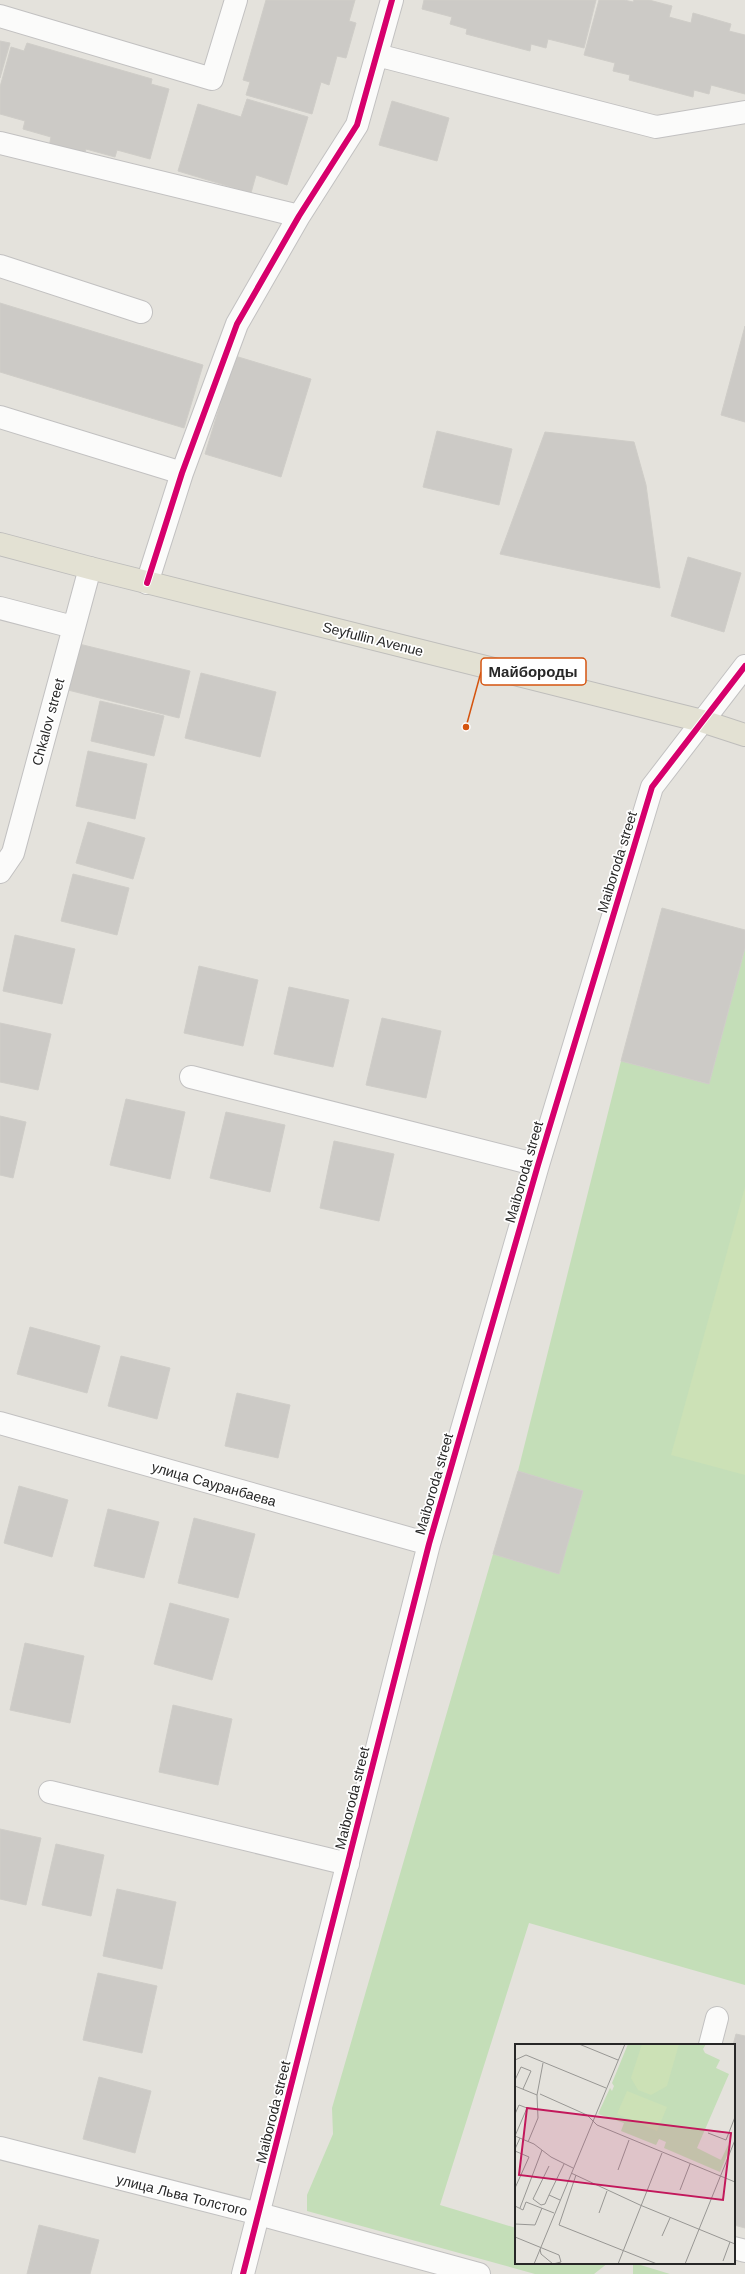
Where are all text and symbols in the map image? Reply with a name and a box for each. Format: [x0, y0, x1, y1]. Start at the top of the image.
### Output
street label: Seyfullin Avenue [321, 619, 425, 659]
callout: Майбороды [481, 658, 586, 685]
text: Майбороды [488, 663, 578, 680]
street label: Chkalov street [29, 677, 67, 767]
street label: Maiboroda street [594, 809, 640, 915]
street label: Maiboroda street [502, 1119, 546, 1225]
street label: Maiboroda street [412, 1431, 456, 1537]
street label: улица Сауранбаева [150, 1459, 278, 1509]
street label: Maiboroda street [332, 1745, 372, 1851]
inset map [515, 2044, 735, 2264]
street label: Maiboroda street [253, 2059, 293, 2165]
street label: улица Льва Толстого [115, 2171, 249, 2219]

